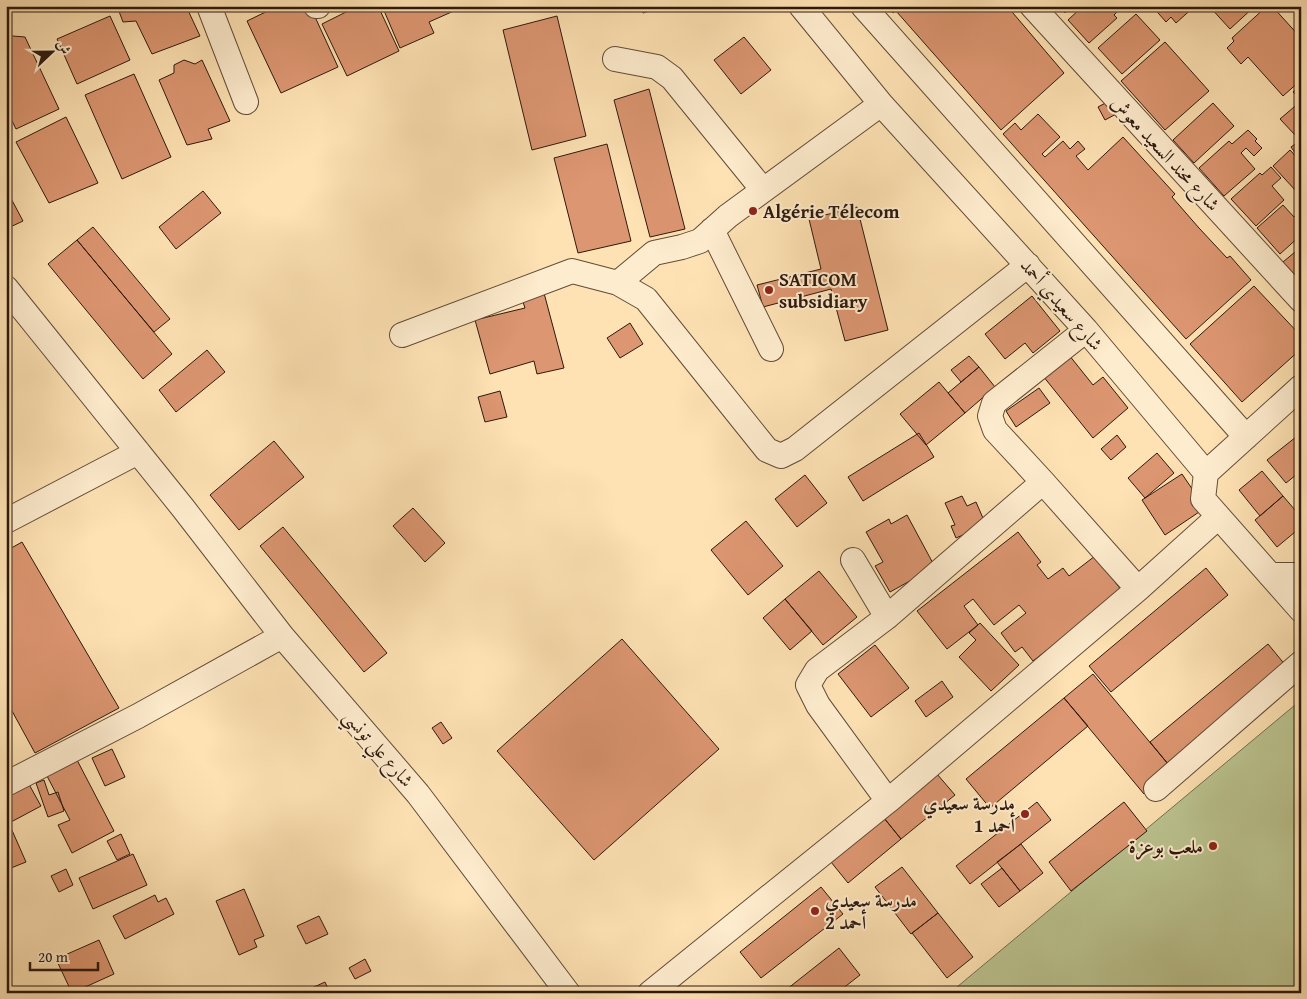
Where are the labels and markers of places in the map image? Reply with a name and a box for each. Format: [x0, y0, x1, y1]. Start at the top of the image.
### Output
place label: Algérie Télecom [763, 197, 900, 225]
marker: Algérie Télecom [747, 205, 759, 217]
place label: SATICOM subsidiary [779, 265, 868, 315]
marker: SATICOM subsidiary [763, 284, 775, 296]
place label: مدرسة سعيدي أحمد 1 [923, 789, 1016, 839]
marker: مدرسة سعيدي أحمد 1 [1019, 808, 1031, 820]
place label: ملعب بوعزة [1129, 832, 1203, 860]
marker: ملعب بوعزة [1207, 840, 1219, 852]
place label: مدرسة سعيدي أحمد 2 [825, 886, 917, 936]
marker: مدرسة سعيدي أحمد 2 [809, 905, 821, 917]

